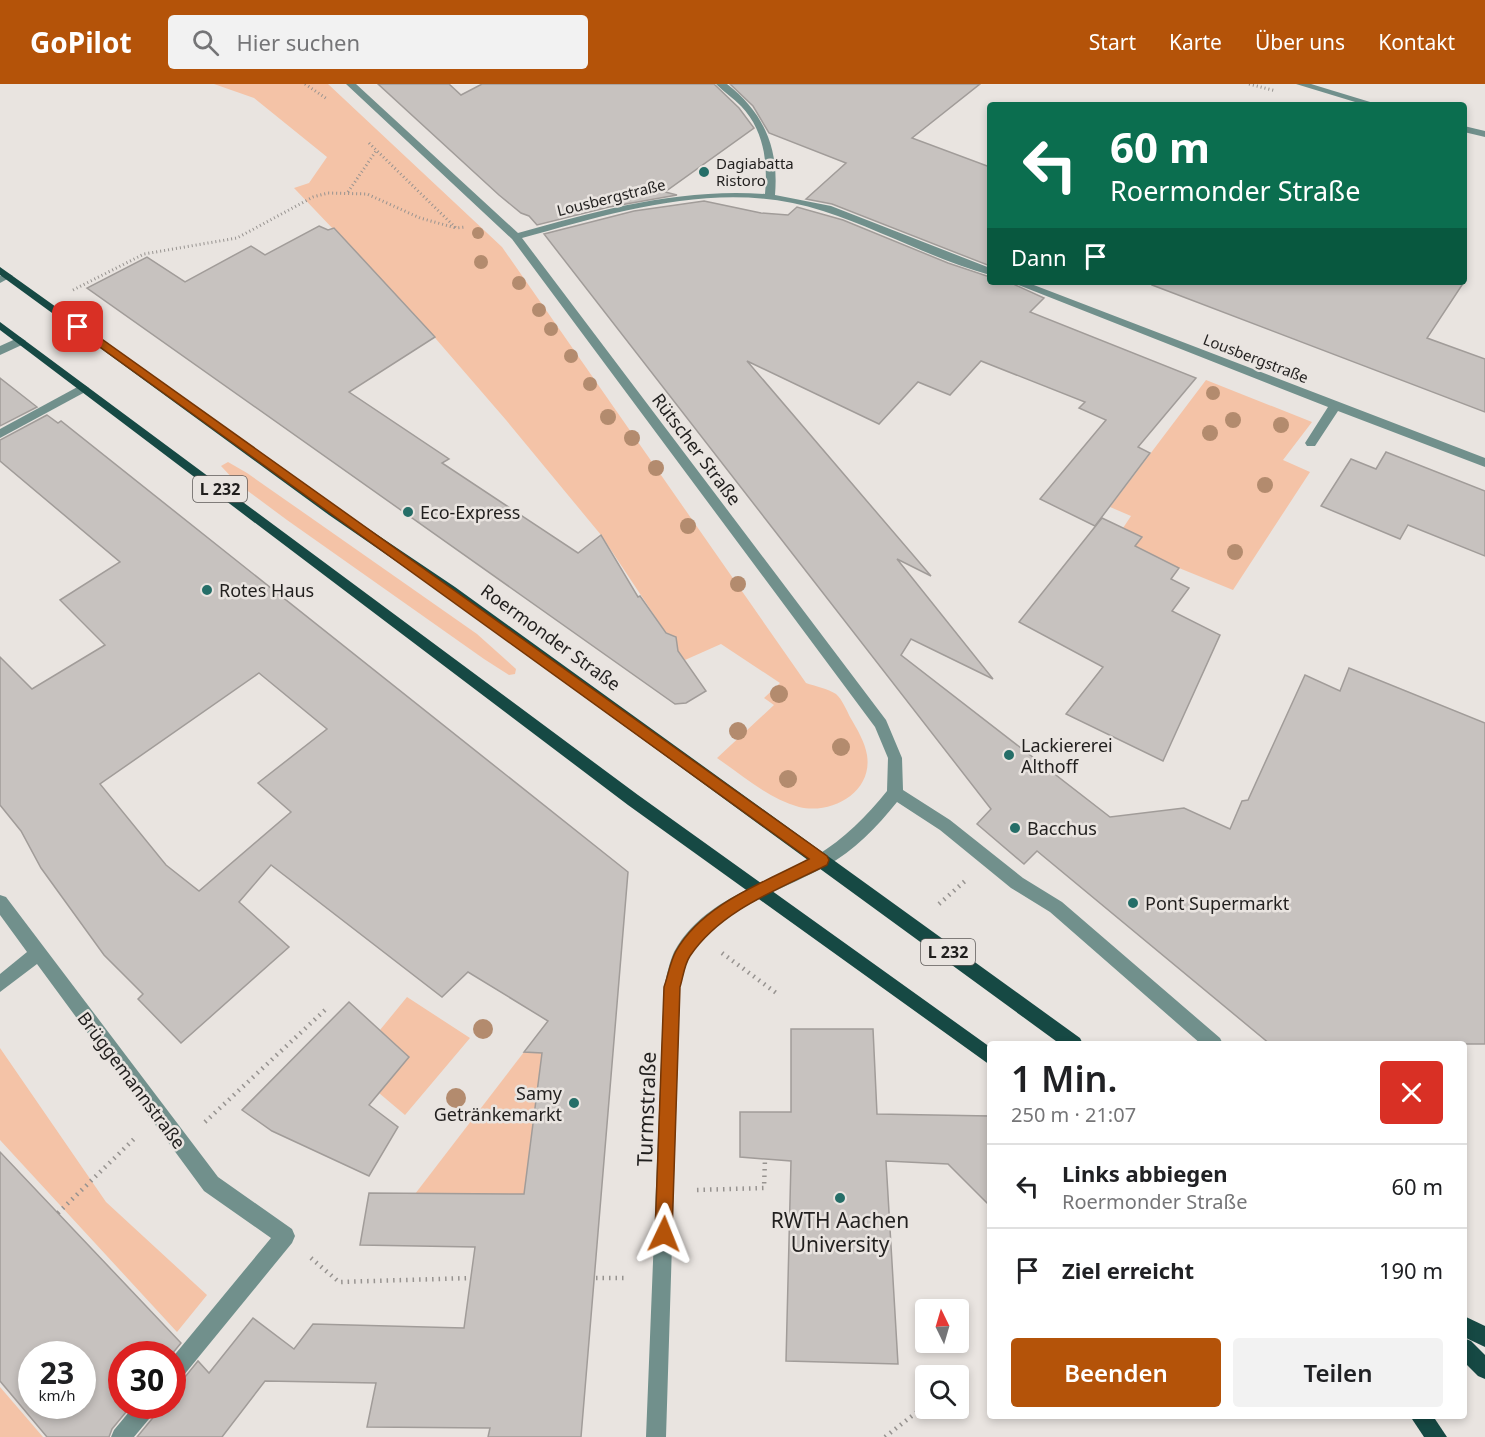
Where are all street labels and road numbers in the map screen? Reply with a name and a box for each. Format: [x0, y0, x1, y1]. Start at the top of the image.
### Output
street label: Lousbergstraße [555, 174, 667, 220]
street label: Lousbergstraße [1201, 329, 1311, 387]
street label: Rütscher Straße [647, 388, 747, 510]
road number: L 232 [193, 476, 247, 502]
street label: Roermonder Straße [476, 578, 626, 696]
road number: L 232 [921, 939, 975, 965]
street label: Brüggemannstraße [73, 1007, 191, 1153]
street label: Turmstraße [630, 1051, 662, 1167]

